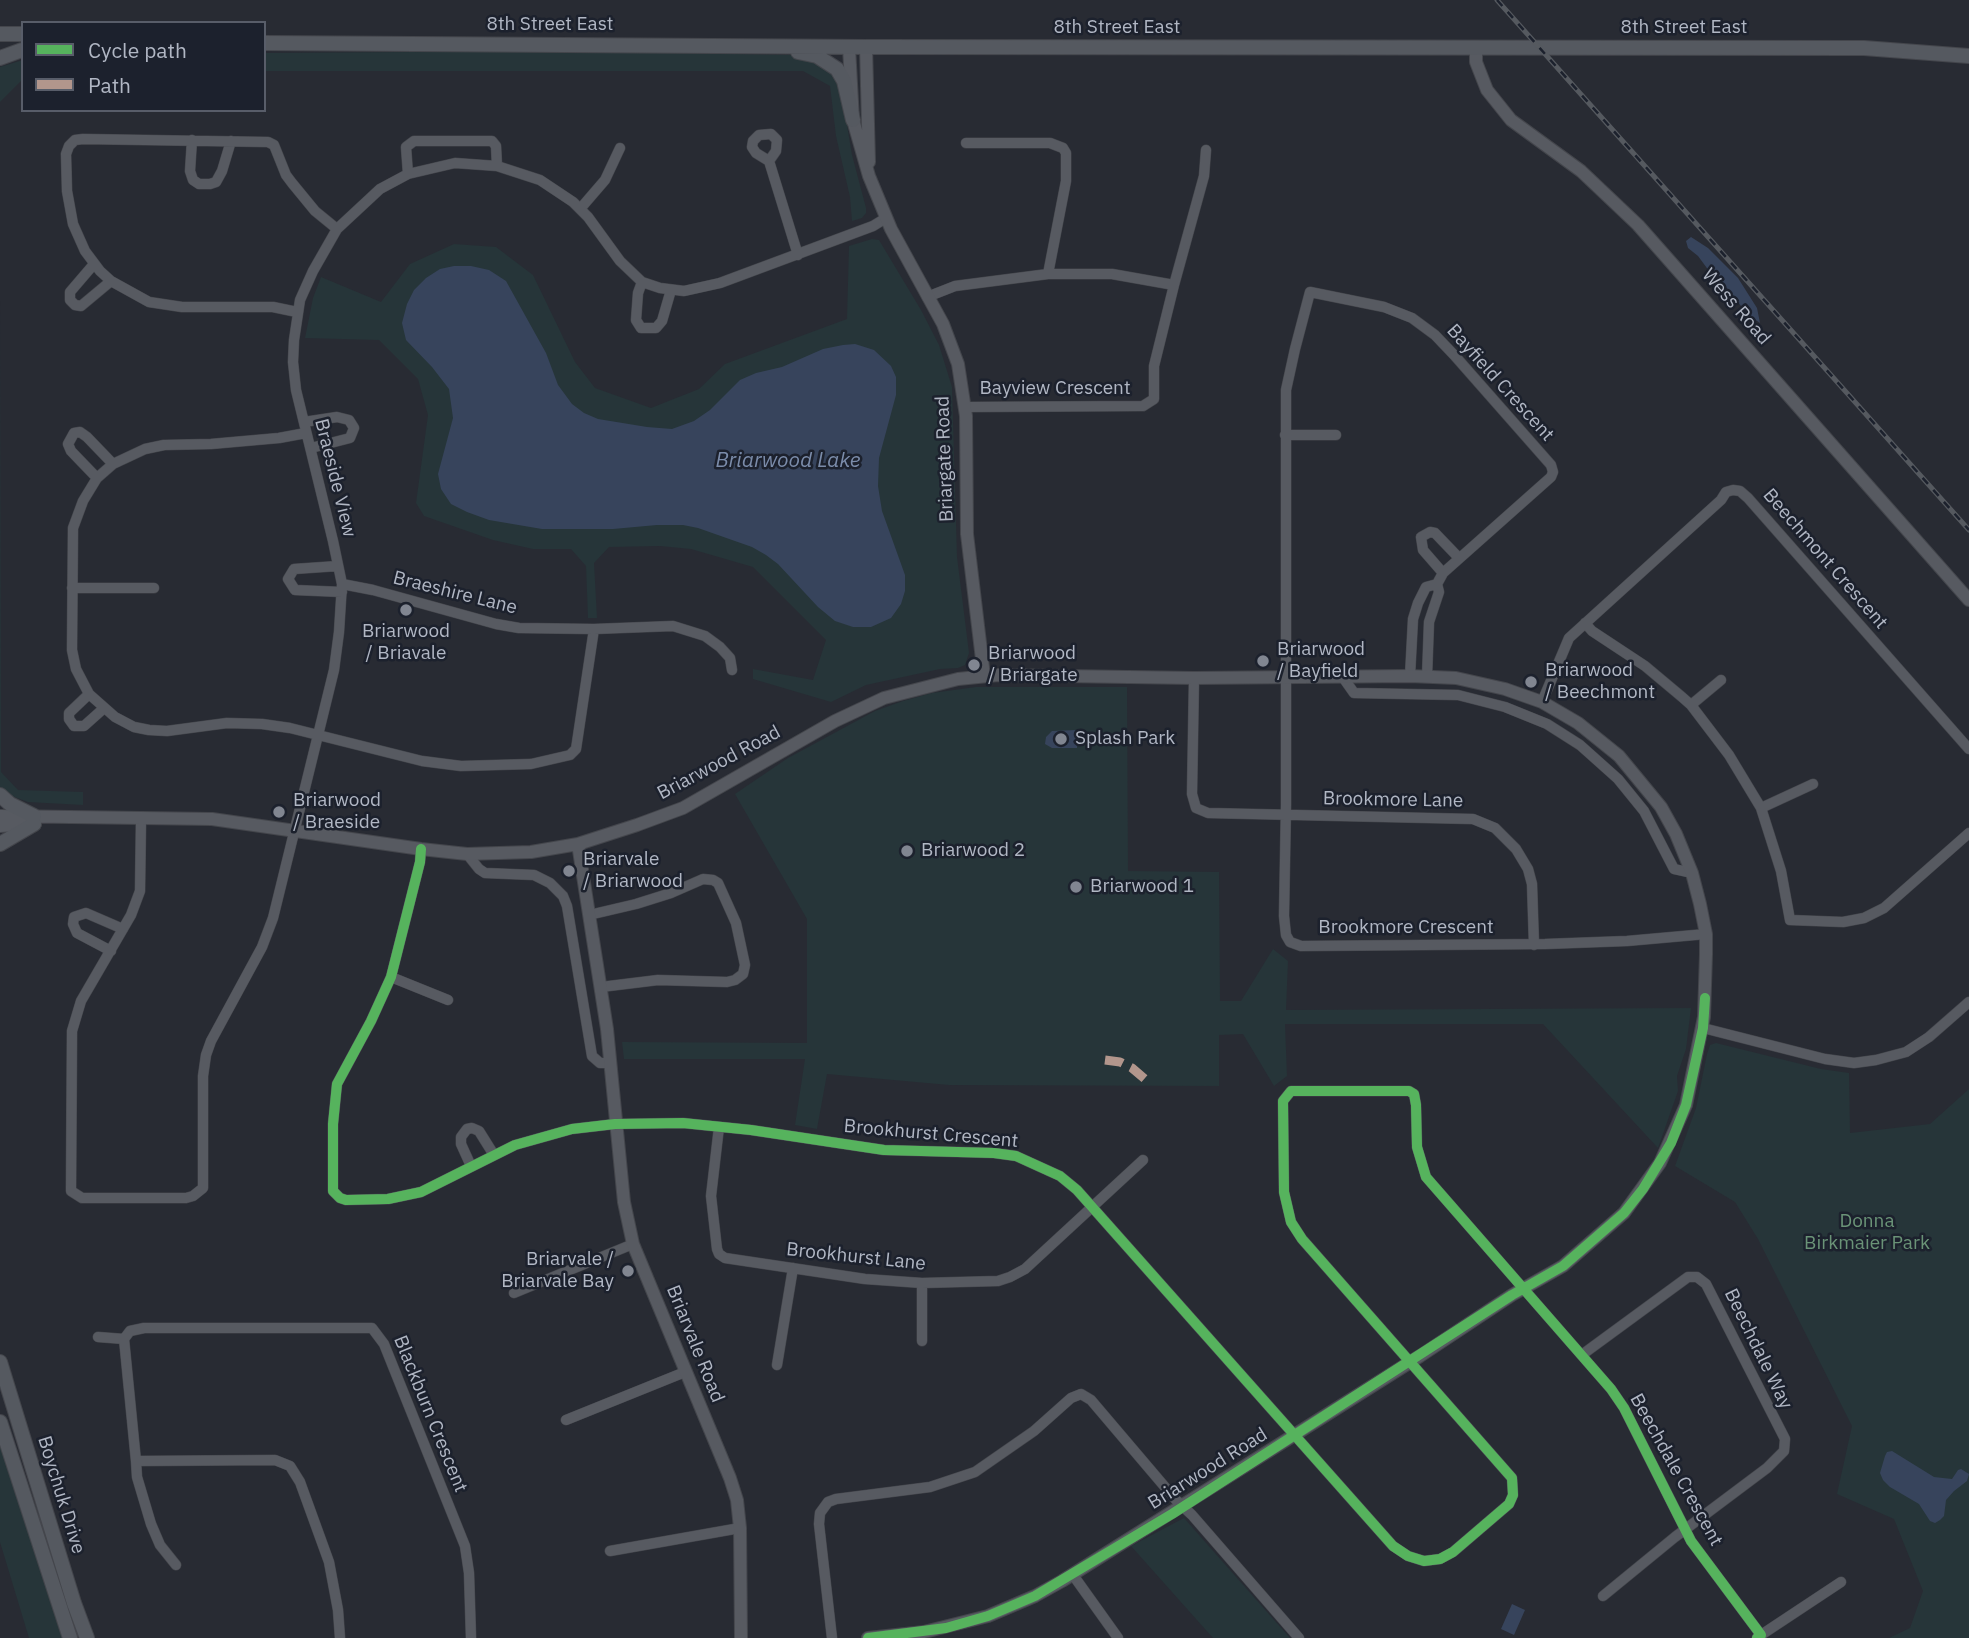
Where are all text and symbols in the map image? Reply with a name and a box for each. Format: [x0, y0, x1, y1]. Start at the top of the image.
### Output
street label: 8th Street East [487, 14, 613, 36]
street label: 8th Street East [1054, 17, 1180, 39]
street label: 8th Street East [1621, 17, 1747, 39]
legend [21, 21, 266, 112]
text: Cycle path [88, 36, 187, 64]
text: Path [88, 71, 131, 99]
street label: Wess Road [1697, 264, 1775, 350]
street label: Bayfield Crescent [1441, 320, 1559, 446]
street label: Bayview Crescent [979, 378, 1131, 400]
street label: Briargate Road [931, 396, 959, 522]
street label: Braeside View [309, 417, 361, 539]
water label: Briarwood Lake [715, 448, 861, 474]
street label: Beechmont Crescent [1758, 484, 1892, 634]
street label: Braeshire Lane [390, 567, 520, 619]
marker: Briarwood / Briavale [398, 602, 414, 618]
place label: Briarwood / Briavale [362, 621, 450, 665]
place label: Briarwood / Bayfield [1277, 639, 1365, 683]
place label: Briarwood / Briargate [988, 643, 1078, 687]
marker: Briarwood / Bayfield [1255, 653, 1271, 669]
marker: Briarwood / Briargate [966, 657, 982, 673]
place label: Briarwood / Beechmont [1545, 660, 1655, 704]
marker: Briarwood / Beechmont [1523, 674, 1539, 690]
street label: Briarwood Road [653, 721, 785, 805]
place label: Splash Park [1075, 728, 1175, 750]
marker: Splash Park [1053, 731, 1069, 747]
street label: Brookmore Lane [1323, 787, 1463, 813]
place label: Briarwood / Braeside [293, 790, 381, 834]
marker: Briarwood / Braeside [271, 804, 287, 820]
place label: Briarwood 2 [921, 840, 1025, 862]
marker: Briarwood 2 [899, 843, 915, 859]
place label: Briarvale / Briarwood [583, 849, 683, 893]
marker: Briarvale / Briarwood [561, 863, 577, 879]
place label: Briarwood 1 [1090, 876, 1194, 898]
marker: Briarwood 1 [1068, 879, 1084, 895]
street label: Brookmore Crescent [1318, 917, 1494, 939]
street label: Brookhurst Crescent [843, 1115, 1019, 1153]
park label: Donna Birkmaier Park [1804, 1211, 1930, 1255]
street label: Brookhurst Lane [785, 1238, 927, 1276]
place label: Briarvale / Briarvale Bay [501, 1249, 614, 1293]
marker: Briarvale / Briarvale Bay [620, 1263, 636, 1279]
street label: Briarvale Road [661, 1282, 729, 1406]
street label: Beechdale Way [1719, 1285, 1797, 1413]
street label: Blackburn Crescent [388, 1332, 472, 1496]
street label: Beechdale Crescent [1625, 1390, 1727, 1550]
street label: Briarwood Road [1144, 1423, 1272, 1515]
street label: Boychuk Drive [32, 1433, 90, 1557]

